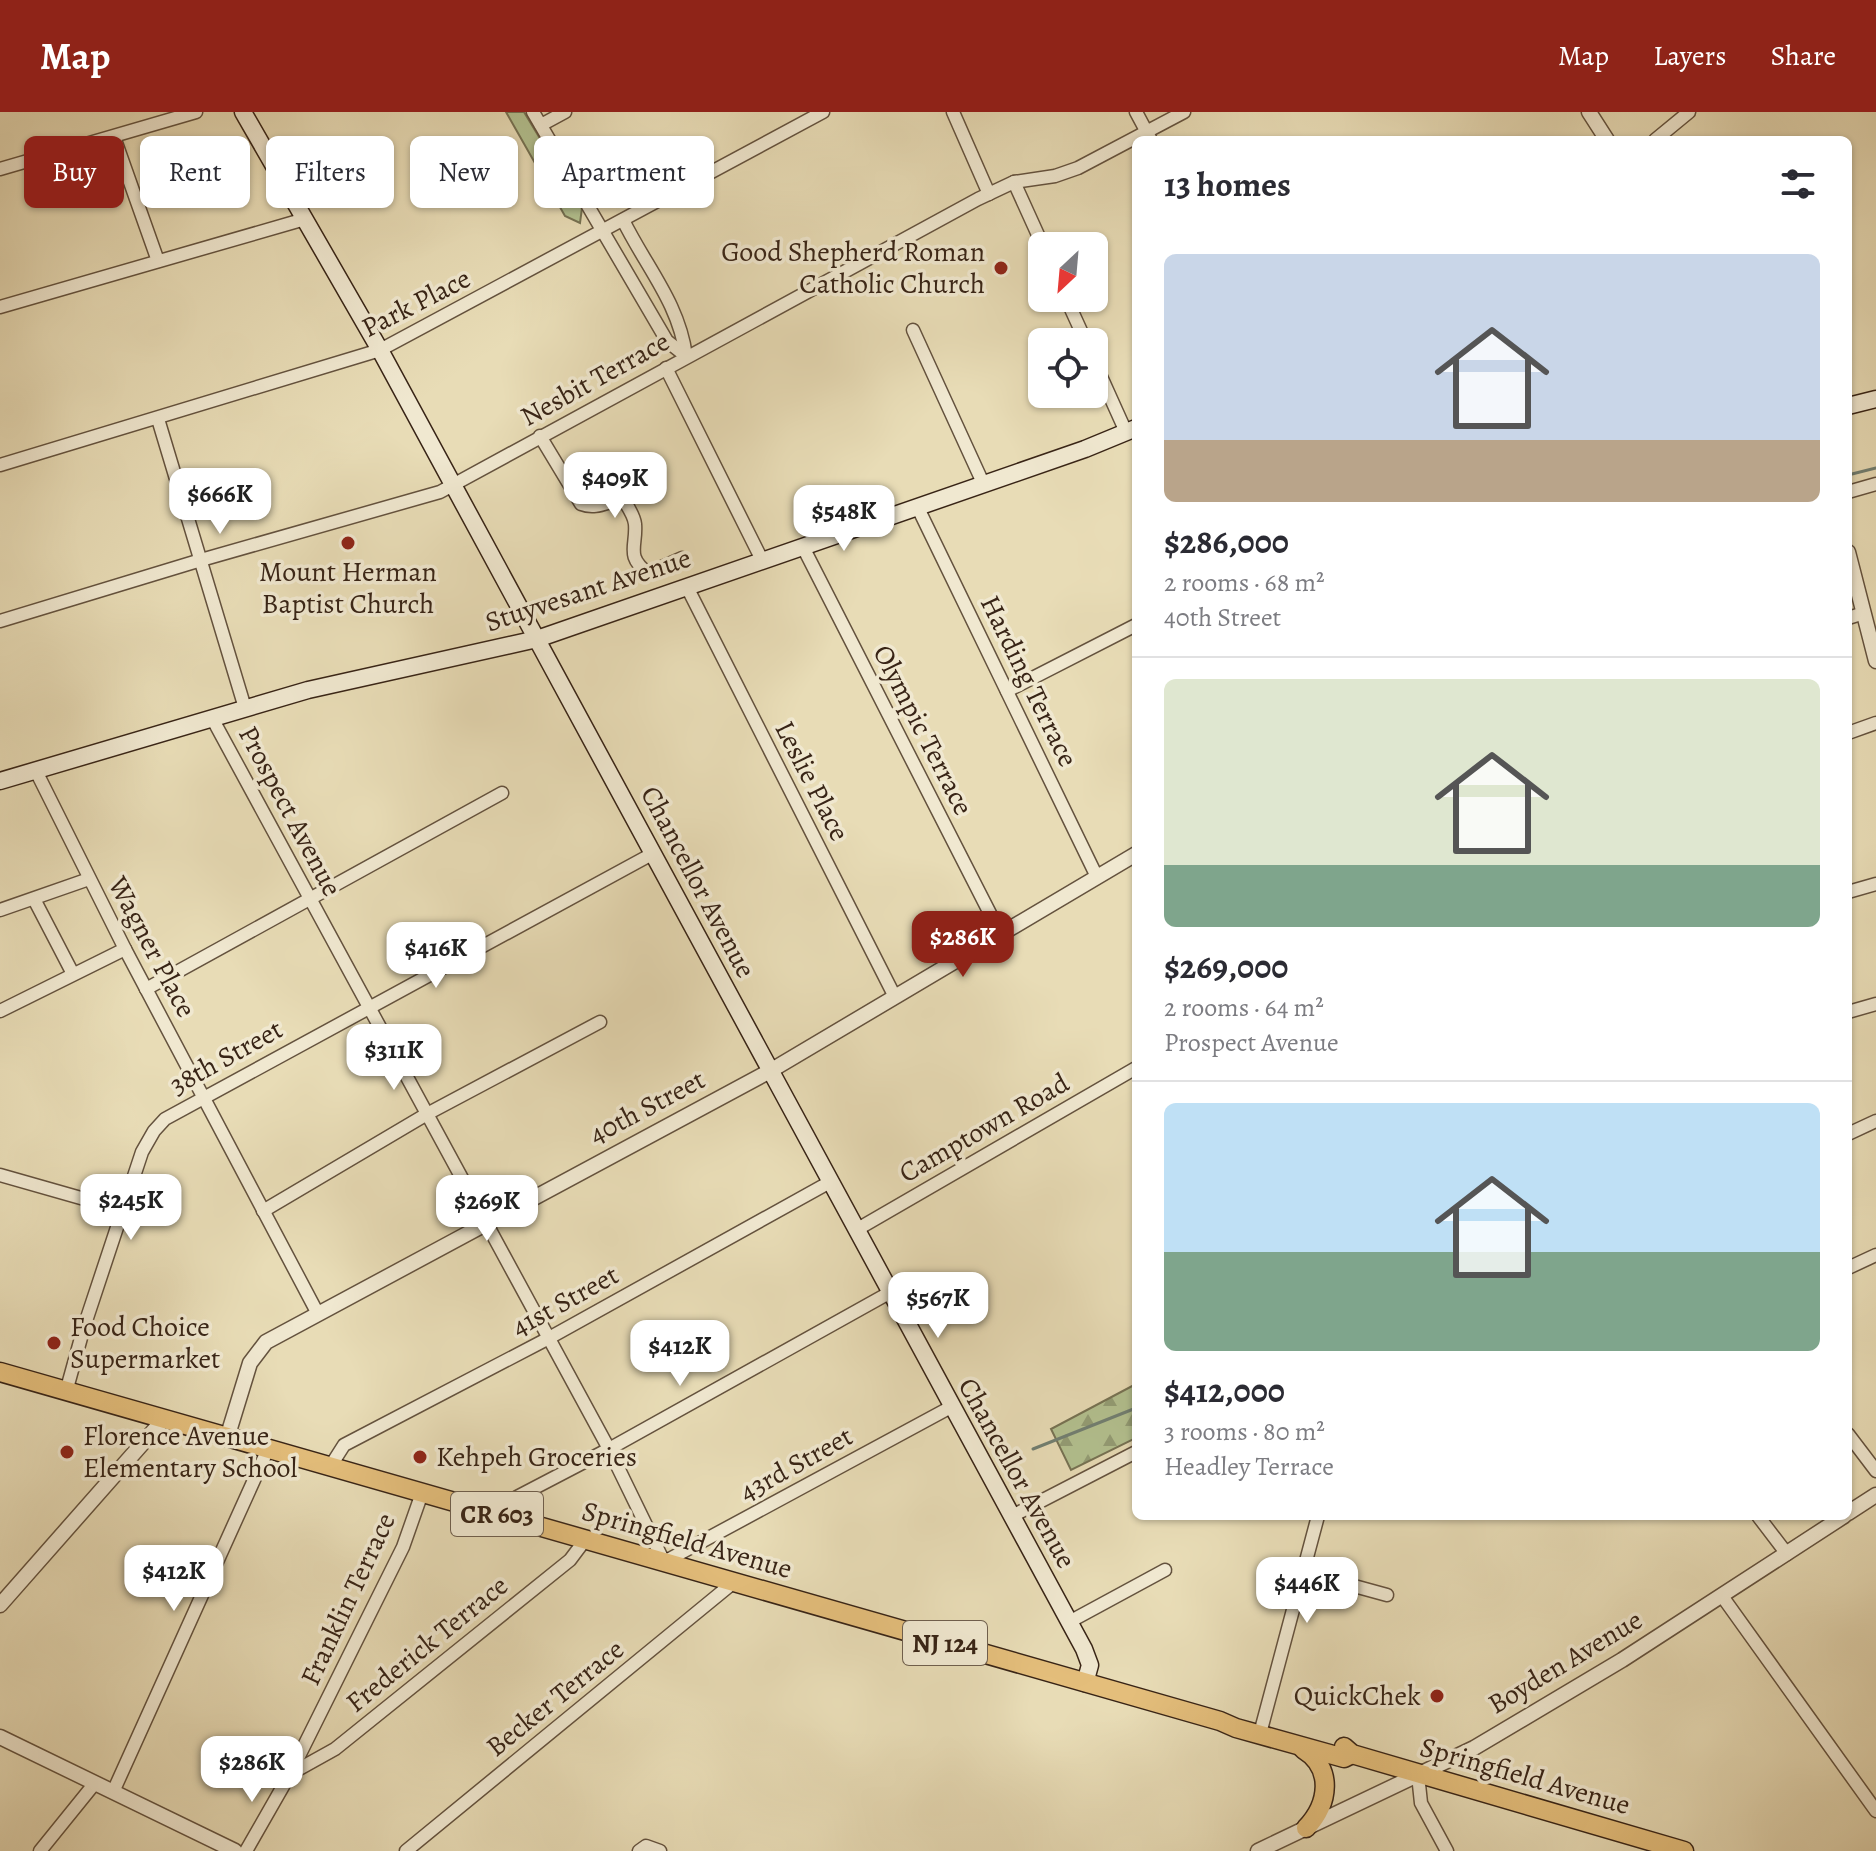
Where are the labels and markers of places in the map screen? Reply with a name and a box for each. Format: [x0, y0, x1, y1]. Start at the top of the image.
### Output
place label: Good Shepherd Roman Catholic Church [721, 233, 985, 303]
marker: Good Shepherd Roman Catholic Church [992, 259, 1010, 277]
pin: $409K [559, 452, 671, 520]
pin: $666K [164, 468, 276, 536]
pin: $548K [788, 485, 900, 553]
marker: Mount Herman Baptist Church [339, 534, 357, 552]
place label: Mount Herman Baptist Church [259, 553, 437, 623]
pin: $286K [907, 911, 1019, 979]
pin: $416K [380, 922, 492, 990]
pin: $311K [338, 1024, 450, 1092]
pin: $245K [75, 1174, 187, 1242]
pin: $269K [431, 1175, 543, 1243]
pin: $567K [882, 1272, 994, 1340]
place label: Food Choice Supermarket [70, 1308, 220, 1378]
pin: $412K [624, 1320, 736, 1388]
marker: Food Choice Supermarket [45, 1334, 63, 1352]
place label: Florence Avenue Elementary School [83, 1417, 298, 1487]
place label: Kehpeh Groceries [436, 1438, 637, 1476]
marker: Florence Avenue Elementary School [58, 1443, 76, 1461]
marker: Kehpeh Groceries [411, 1448, 429, 1466]
pin: $412K [118, 1545, 230, 1613]
pin: $446K [1251, 1557, 1363, 1625]
place label: QuickChek [1294, 1677, 1421, 1715]
marker: QuickChek [1428, 1687, 1446, 1705]
pin: $286K [196, 1736, 308, 1804]

